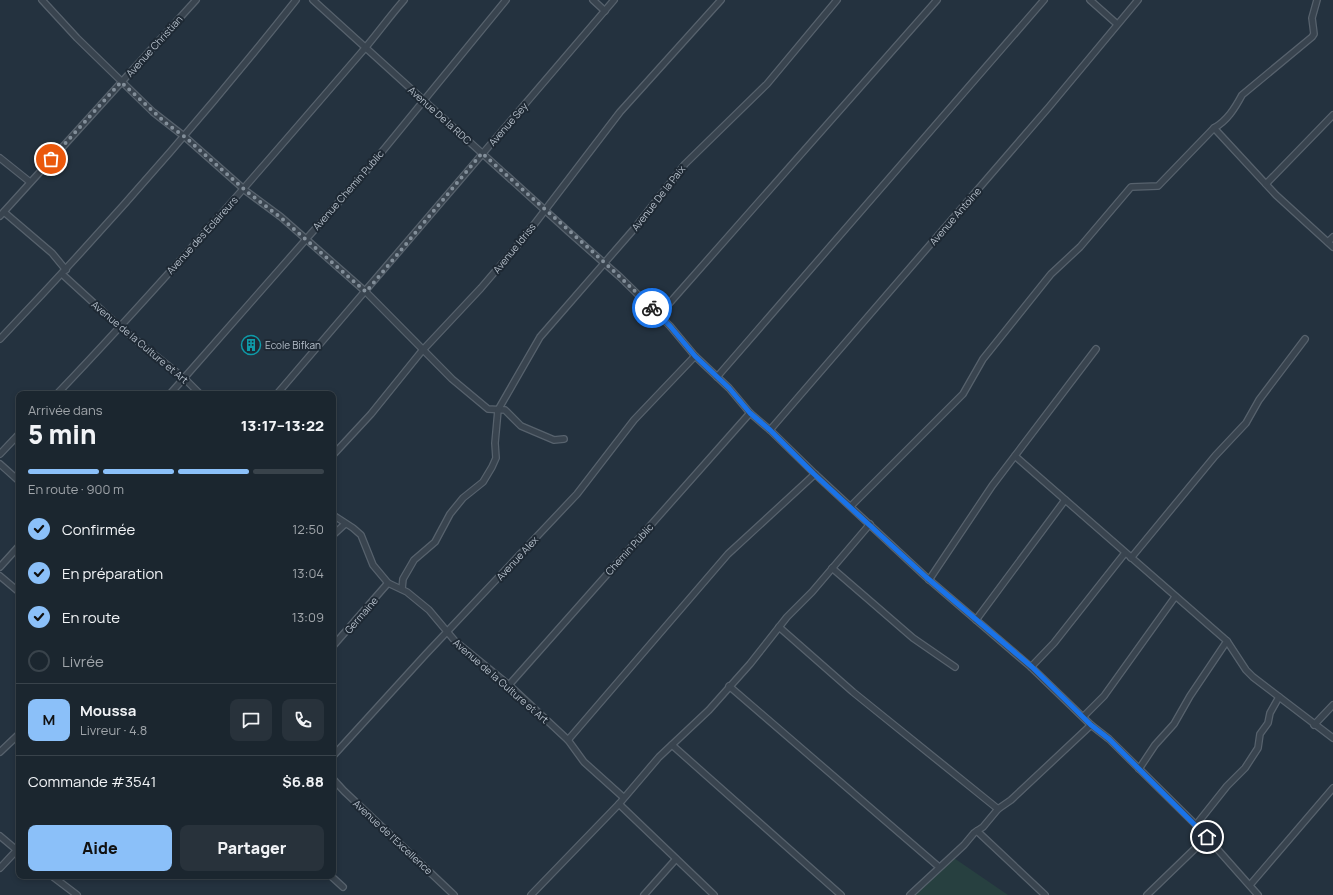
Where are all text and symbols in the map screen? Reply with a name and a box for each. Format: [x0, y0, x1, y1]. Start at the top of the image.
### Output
street label: Avenue Christian [123, 12, 185, 80]
street label: Avenue De la RDC [405, 83, 475, 147]
street label: Avenue Sey [485, 99, 531, 149]
pin [34, 142, 68, 176]
street label: Avenue Chemin Public [309, 147, 387, 233]
icon: bag [40, 148, 62, 170]
street label: Avenue De la Paix [628, 162, 688, 234]
street label: Avenue Antoine [926, 184, 984, 248]
street label: Avenue des Eclaireurs [163, 193, 241, 277]
street label: Avenue Idriss [489, 220, 539, 276]
courier [632, 288, 672, 328]
street label: Avenue de la Culture et Art [89, 297, 191, 387]
icon: bike [641, 297, 663, 319]
building icon: Ecole Bifkan [240, 334, 262, 356]
place label: Ecole Bifkan [265, 338, 321, 352]
text: Arrivée dans [28, 401, 103, 419]
text: 13:17–13:22 [241, 415, 324, 436]
text: 5 min [28, 416, 97, 452]
text: En route · 900 m [28, 480, 124, 498]
icon: check [28, 518, 50, 540]
text: Confirmée [62, 519, 135, 540]
text: 12:50 [292, 520, 324, 538]
street label: Chemin Public [602, 520, 656, 578]
street label: Avenue Alex [493, 532, 542, 583]
icon: check [28, 562, 50, 584]
text: En préparation [62, 563, 163, 584]
text: 13:04 [292, 564, 324, 582]
street label: Germaine [341, 593, 381, 636]
icon: check [28, 606, 50, 628]
text: En route [62, 607, 120, 628]
text: 13:09 [292, 608, 324, 626]
street label: Avenue de la Culture et Art [450, 636, 552, 726]
text: Livrée [62, 651, 104, 672]
button: chat [230, 699, 272, 741]
button: phone [282, 699, 324, 741]
text: Moussa [80, 700, 136, 721]
text: M [43, 709, 55, 730]
text: Livreur · 4.8 [80, 721, 147, 739]
text: Commande #3541 [28, 771, 156, 792]
text: $6.88 [282, 771, 324, 792]
street label: Avenue de l'Excellence [350, 797, 436, 878]
pin [1190, 820, 1224, 854]
button: Aide [28, 825, 172, 871]
button: Partager [180, 825, 324, 871]
icon: home [1196, 826, 1218, 848]

